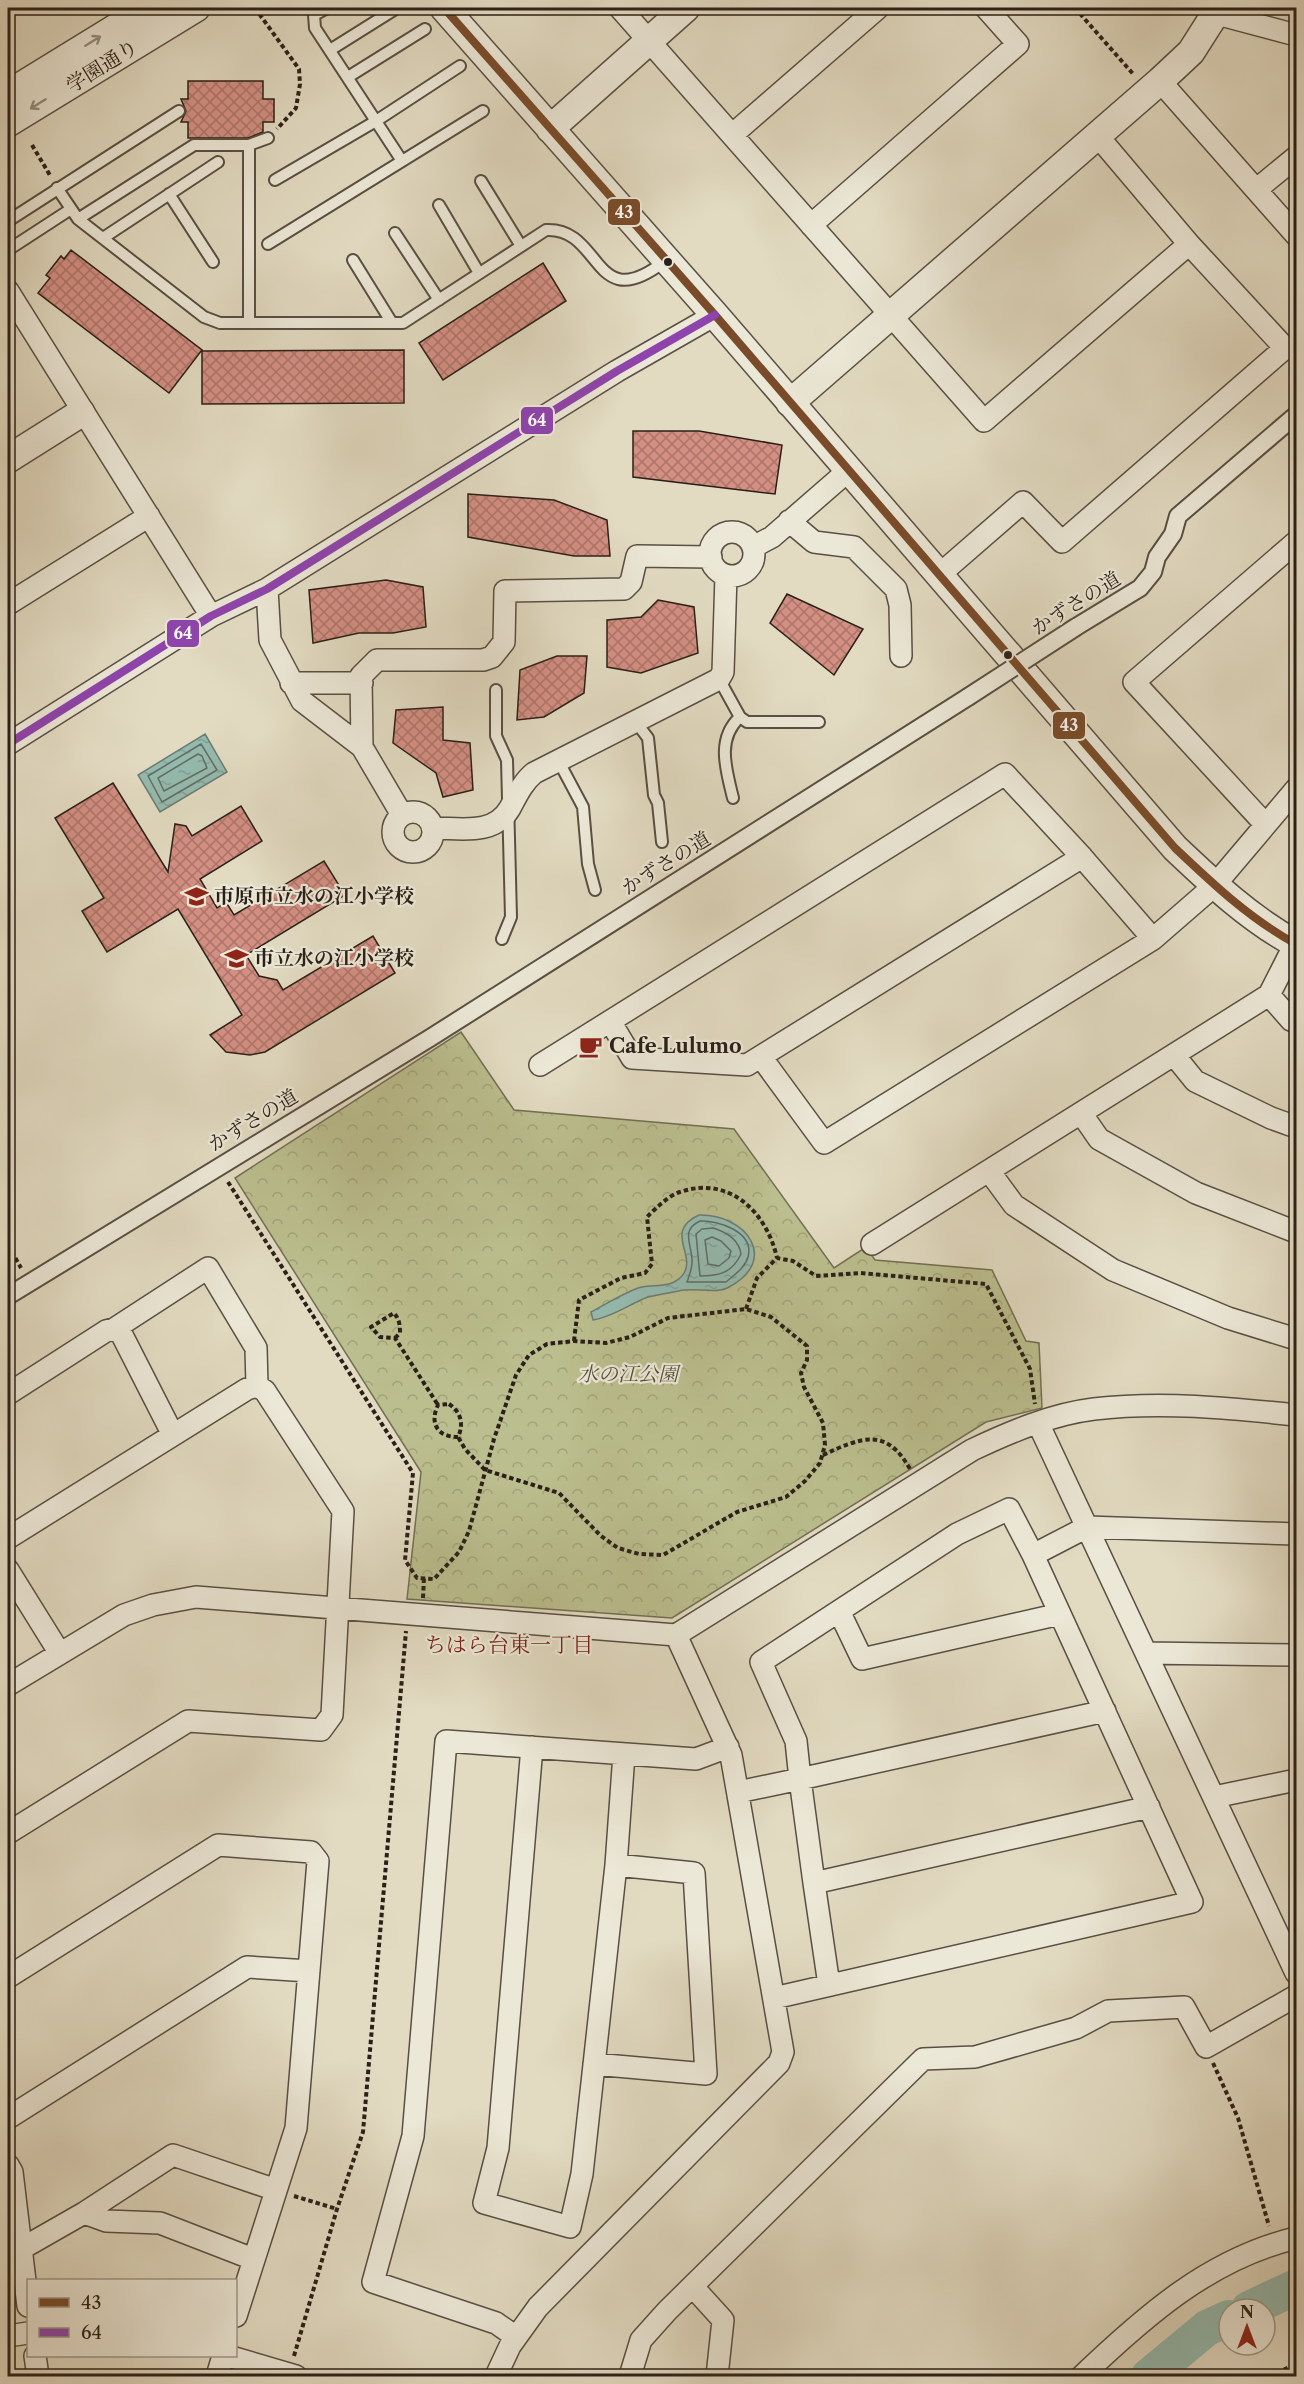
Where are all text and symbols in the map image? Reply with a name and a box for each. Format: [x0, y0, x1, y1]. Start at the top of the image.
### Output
street label: 学園通り [62, 35, 142, 97]
one-way arrow [84, 35, 101, 47]
one-way arrow [30, 98, 47, 111]
line badge: 43 [607, 198, 641, 226]
text: 43 [615, 202, 633, 222]
unlabelled marker [662, 256, 674, 268]
line badge: 64 [520, 406, 554, 435]
text: 64 [527, 410, 547, 430]
street label: かずさの道 [1027, 566, 1125, 640]
line badge: 64 [166, 619, 200, 648]
text: 64 [173, 623, 193, 643]
unlabelled marker [1002, 649, 1014, 661]
line badge: 43 [1052, 711, 1086, 740]
text: 43 [1060, 715, 1078, 735]
street label: かずさの道 [617, 826, 715, 900]
school or university icon: 市原市立水の江小学校 [183, 883, 209, 909]
place label: 市原市立水の江小学校 [214, 884, 414, 908]
school or university icon: 市立水の江小学校 [223, 945, 249, 971]
place label: 市立水の江小学校 [254, 946, 414, 970]
cafe icon: Cafe Lulumo [578, 1033, 604, 1059]
place label: Cafe Lulumo [609, 1034, 742, 1058]
street label: かずさの道 [204, 1084, 302, 1156]
park label: 水の江公園 [578, 1362, 681, 1386]
district label: ちはら台東一丁目 [425, 1632, 593, 1657]
legend [27, 2279, 237, 2357]
text: 43 [81, 2292, 101, 2314]
north arrow [1217, 2297, 1277, 2357]
text: N [1240, 2302, 1254, 2322]
text: 64 [81, 2322, 102, 2344]

